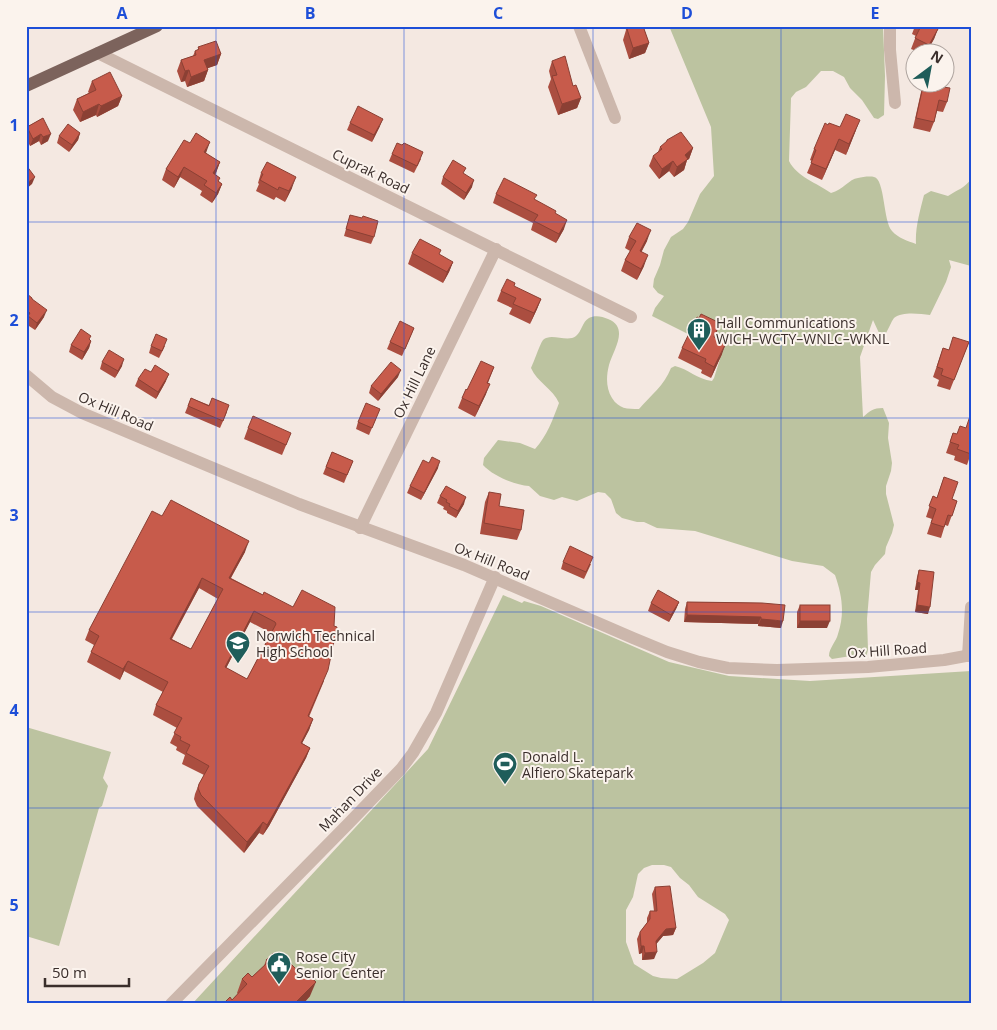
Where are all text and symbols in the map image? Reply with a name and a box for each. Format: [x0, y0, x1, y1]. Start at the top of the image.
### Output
text: A [116, 2, 128, 24]
text: B [305, 2, 315, 24]
text: C [493, 2, 503, 24]
text: D [681, 2, 693, 24]
text: E [871, 2, 880, 24]
north arrow [904, 42, 954, 92]
text: N [927, 45, 947, 68]
text: 1 [9, 114, 19, 136]
street label: Cuprak Road [329, 144, 413, 198]
text: 2 [9, 309, 19, 331]
place label: Hall Communications WICH–WCTY–WNLC–WKNL [716, 313, 889, 348]
building icon: Hall Communications WICH–WCTY–WNLC–WKNL [686, 317, 712, 351]
street label: Ox Hill Lane [388, 343, 440, 421]
street label: Ox Hill Road [76, 387, 156, 435]
text: 3 [9, 504, 19, 526]
street label: Ox Hill Road [451, 537, 533, 585]
place label: Norwich Technical High School [256, 626, 375, 661]
school or university icon: Norwich Technical High School [225, 630, 251, 664]
street label: Ox Hill Road [847, 638, 927, 662]
text: 4 [9, 699, 19, 721]
place label: Donald L. Alfiero Skatepark [522, 747, 634, 782]
sports icon: Donald L. Alfiero Skatepark [492, 751, 518, 785]
street label: Mahan Drive [314, 762, 386, 836]
text: 5 [9, 894, 19, 916]
place label: Rose City Senior Center [296, 947, 386, 982]
public building icon: Rose City Senior Center [266, 951, 292, 985]
scale bar [45, 955, 129, 987]
text: 50 m [52, 962, 87, 982]

